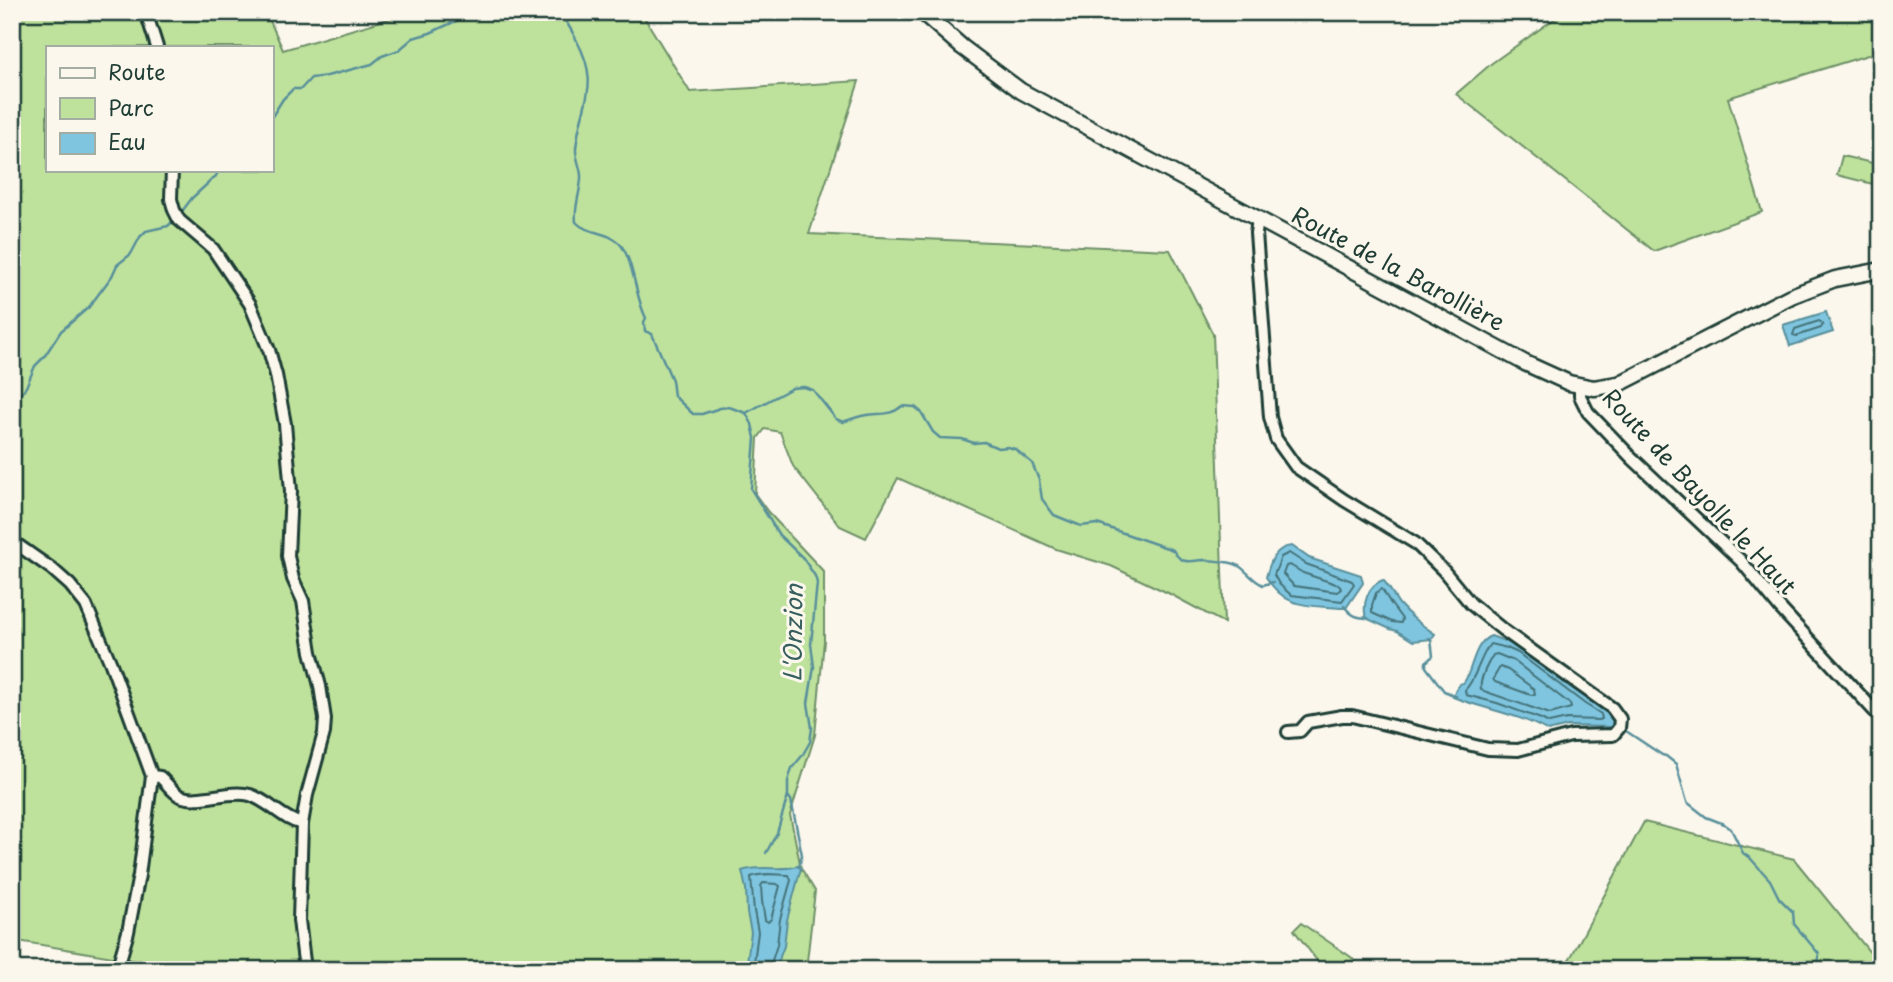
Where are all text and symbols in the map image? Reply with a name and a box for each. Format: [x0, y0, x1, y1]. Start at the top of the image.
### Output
legend [46, 46, 273, 172]
text: Route [108, 55, 166, 87]
text: Parc [108, 91, 154, 123]
text: Eau [108, 125, 146, 157]
street label: Route de la Barollière [1286, 197, 1512, 339]
street label: Route de Bayolle le Haut [1595, 380, 1805, 602]
water label: L'Onzion [773, 582, 811, 682]

